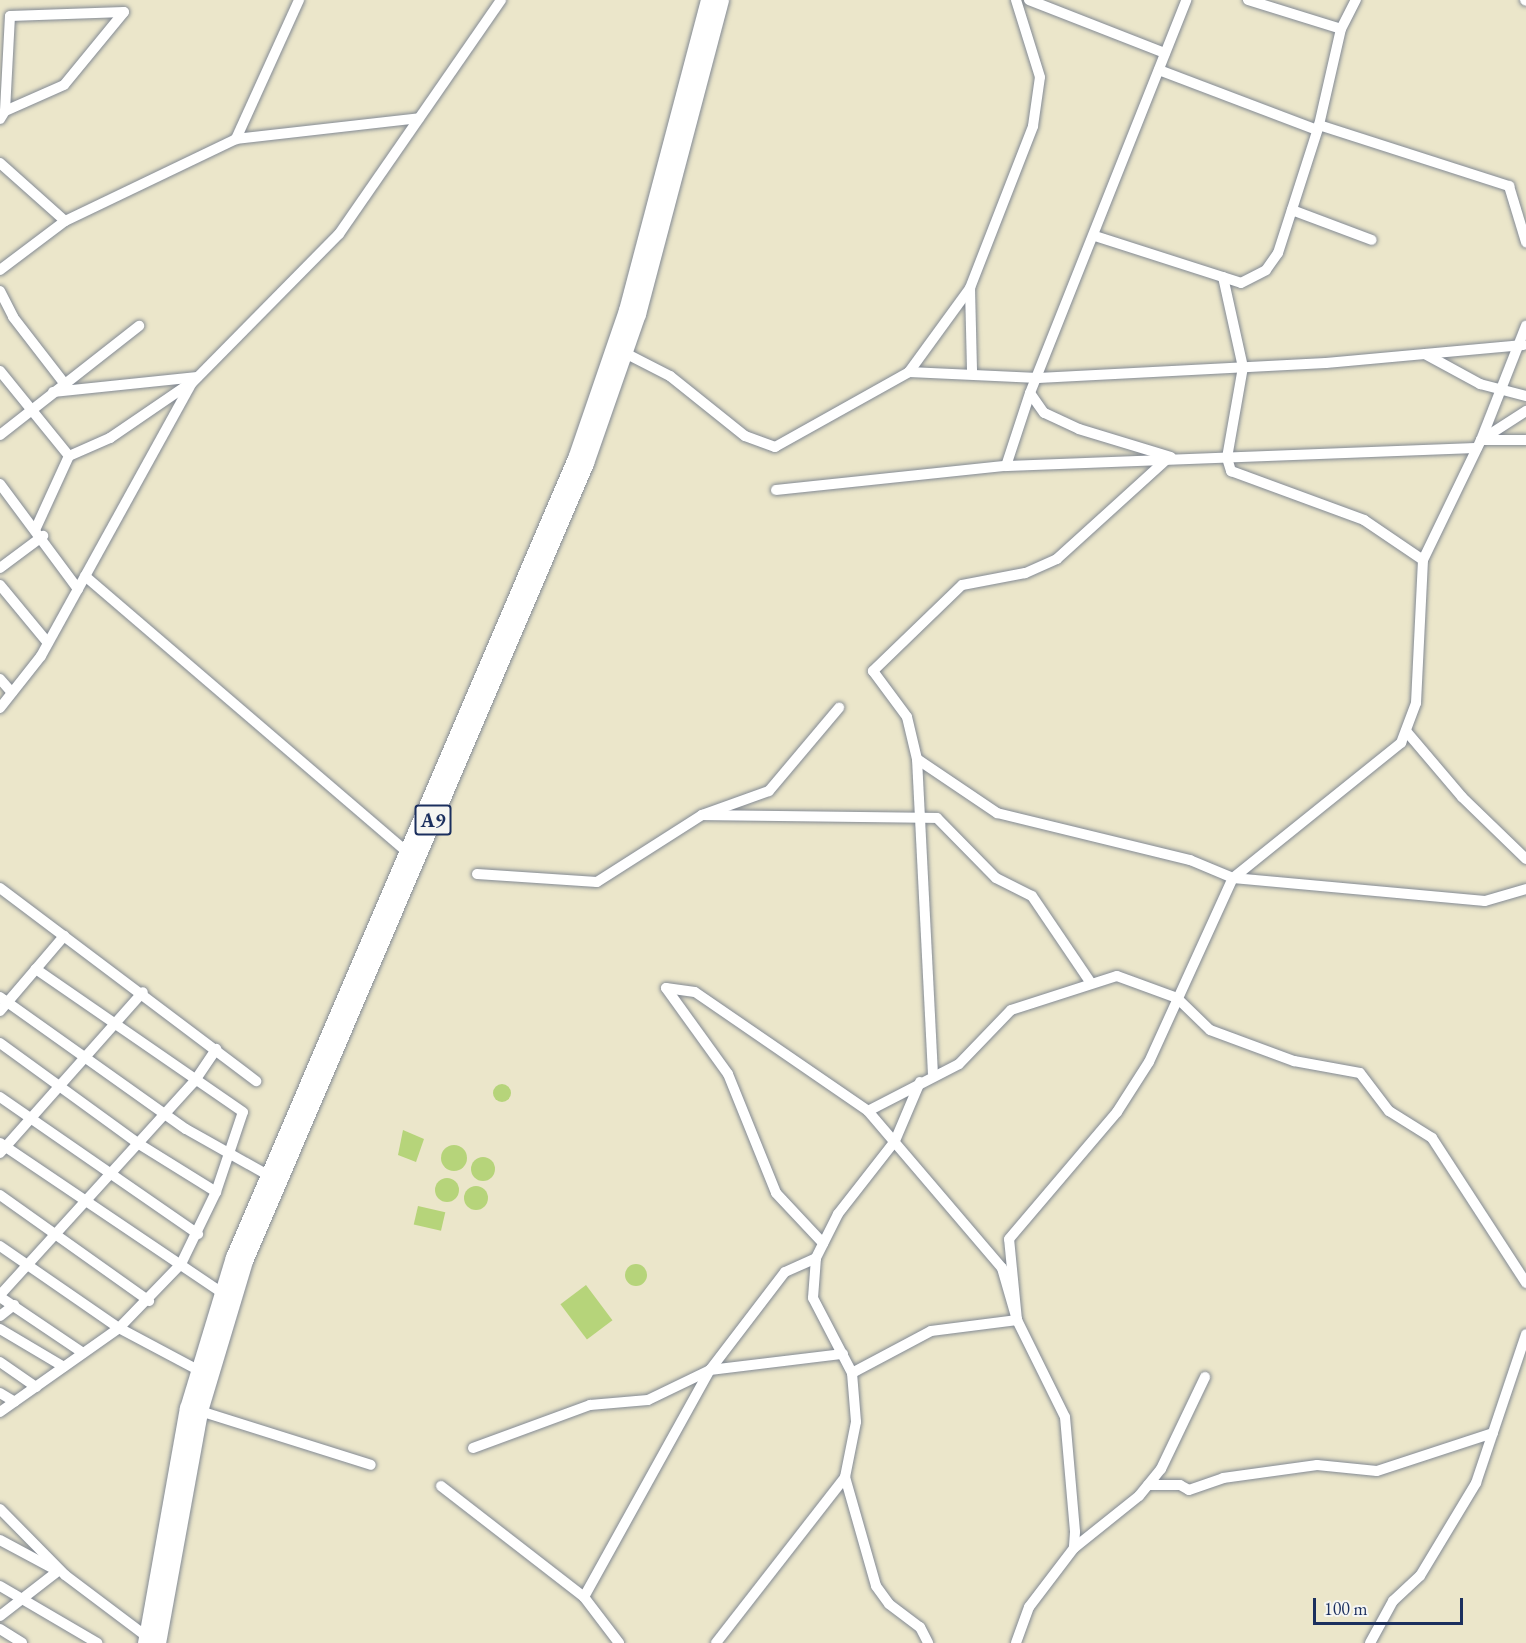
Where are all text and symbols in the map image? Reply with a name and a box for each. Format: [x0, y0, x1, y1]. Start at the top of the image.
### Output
road number: A9 [414, 803, 452, 837]
scale bar [1316, 1586, 1466, 1624]
text: 100 m [1324, 1597, 1368, 1620]

